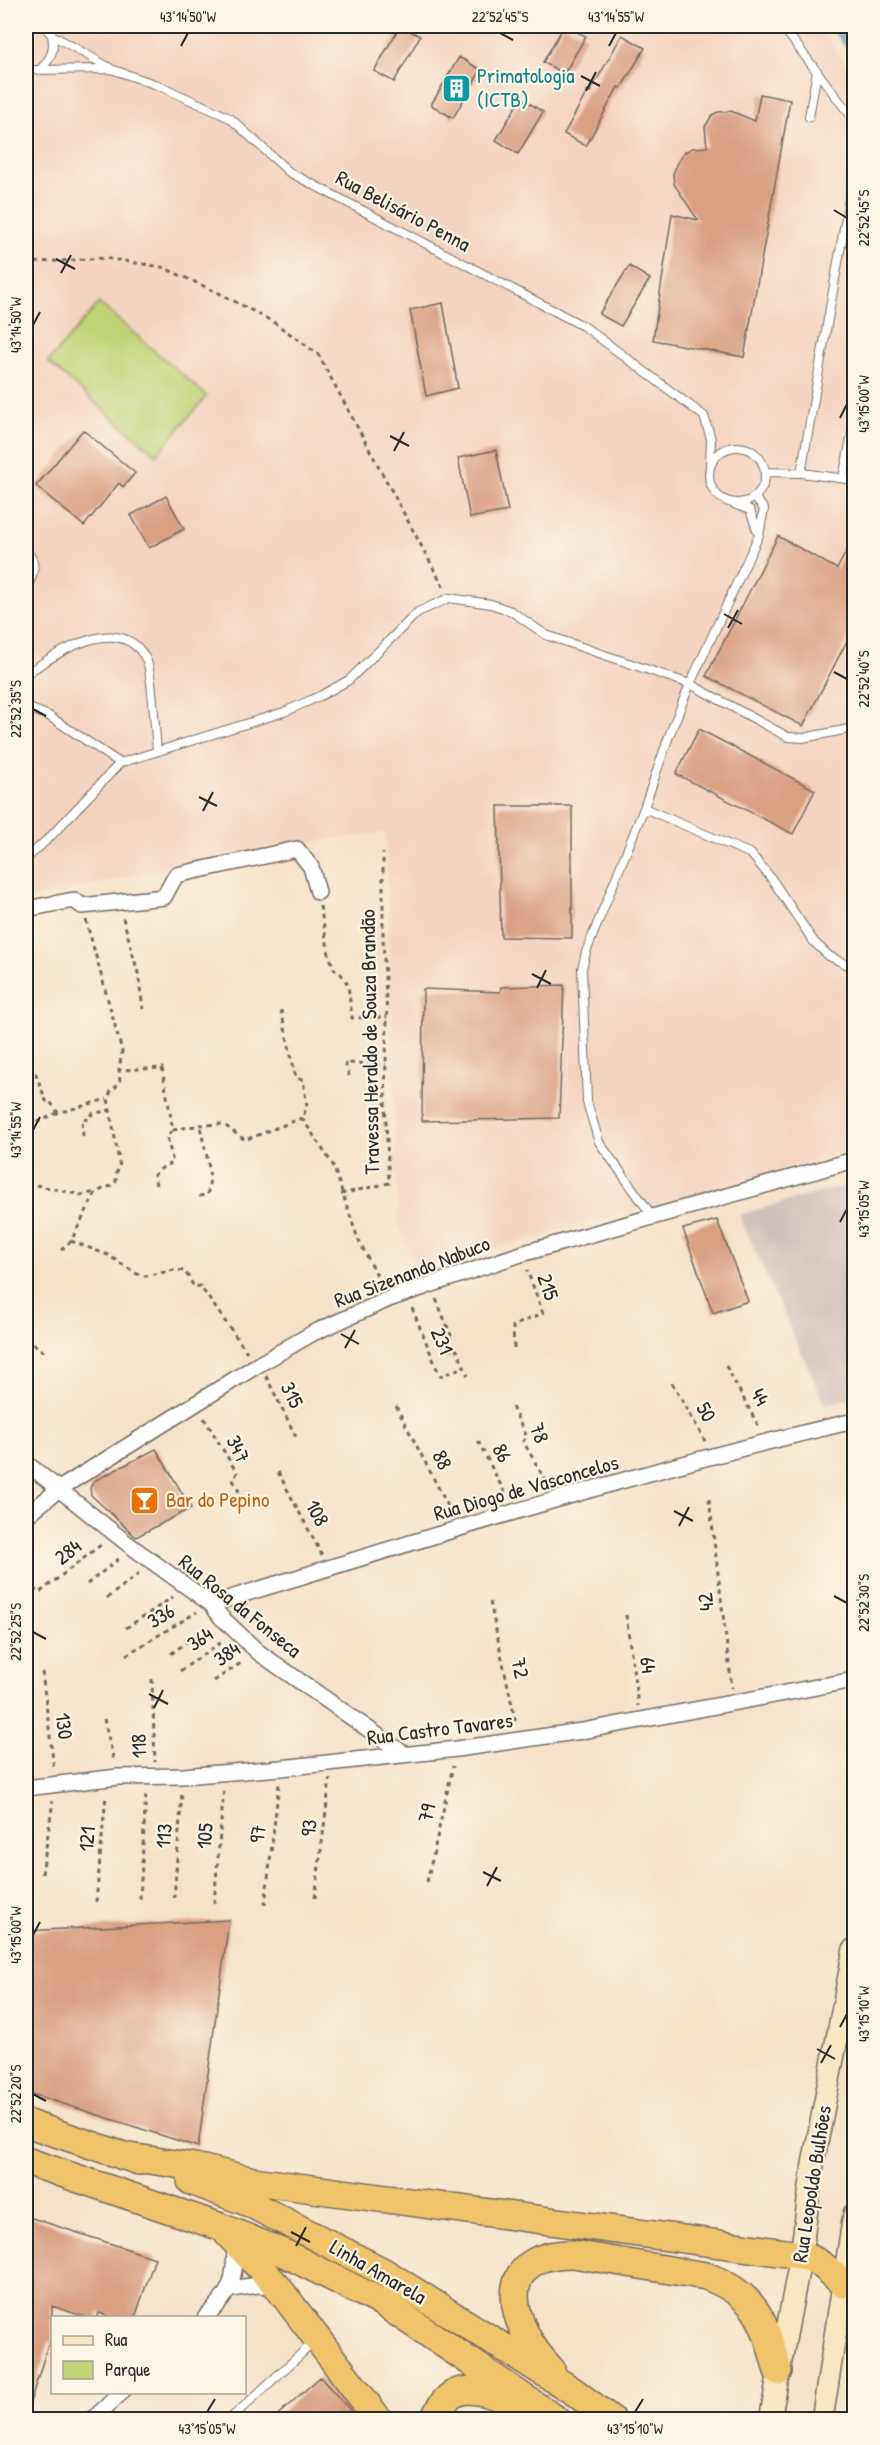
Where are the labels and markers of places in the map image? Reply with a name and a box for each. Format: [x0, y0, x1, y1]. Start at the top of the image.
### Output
place label: Primatologia (ICTB) [477, 61, 574, 114]
building icon: Primatologia (ICTB) [440, 72, 472, 104]
bar icon: Bar do Pepino [129, 1484, 161, 1516]
place label: Bar do Pepino [166, 1485, 269, 1514]

